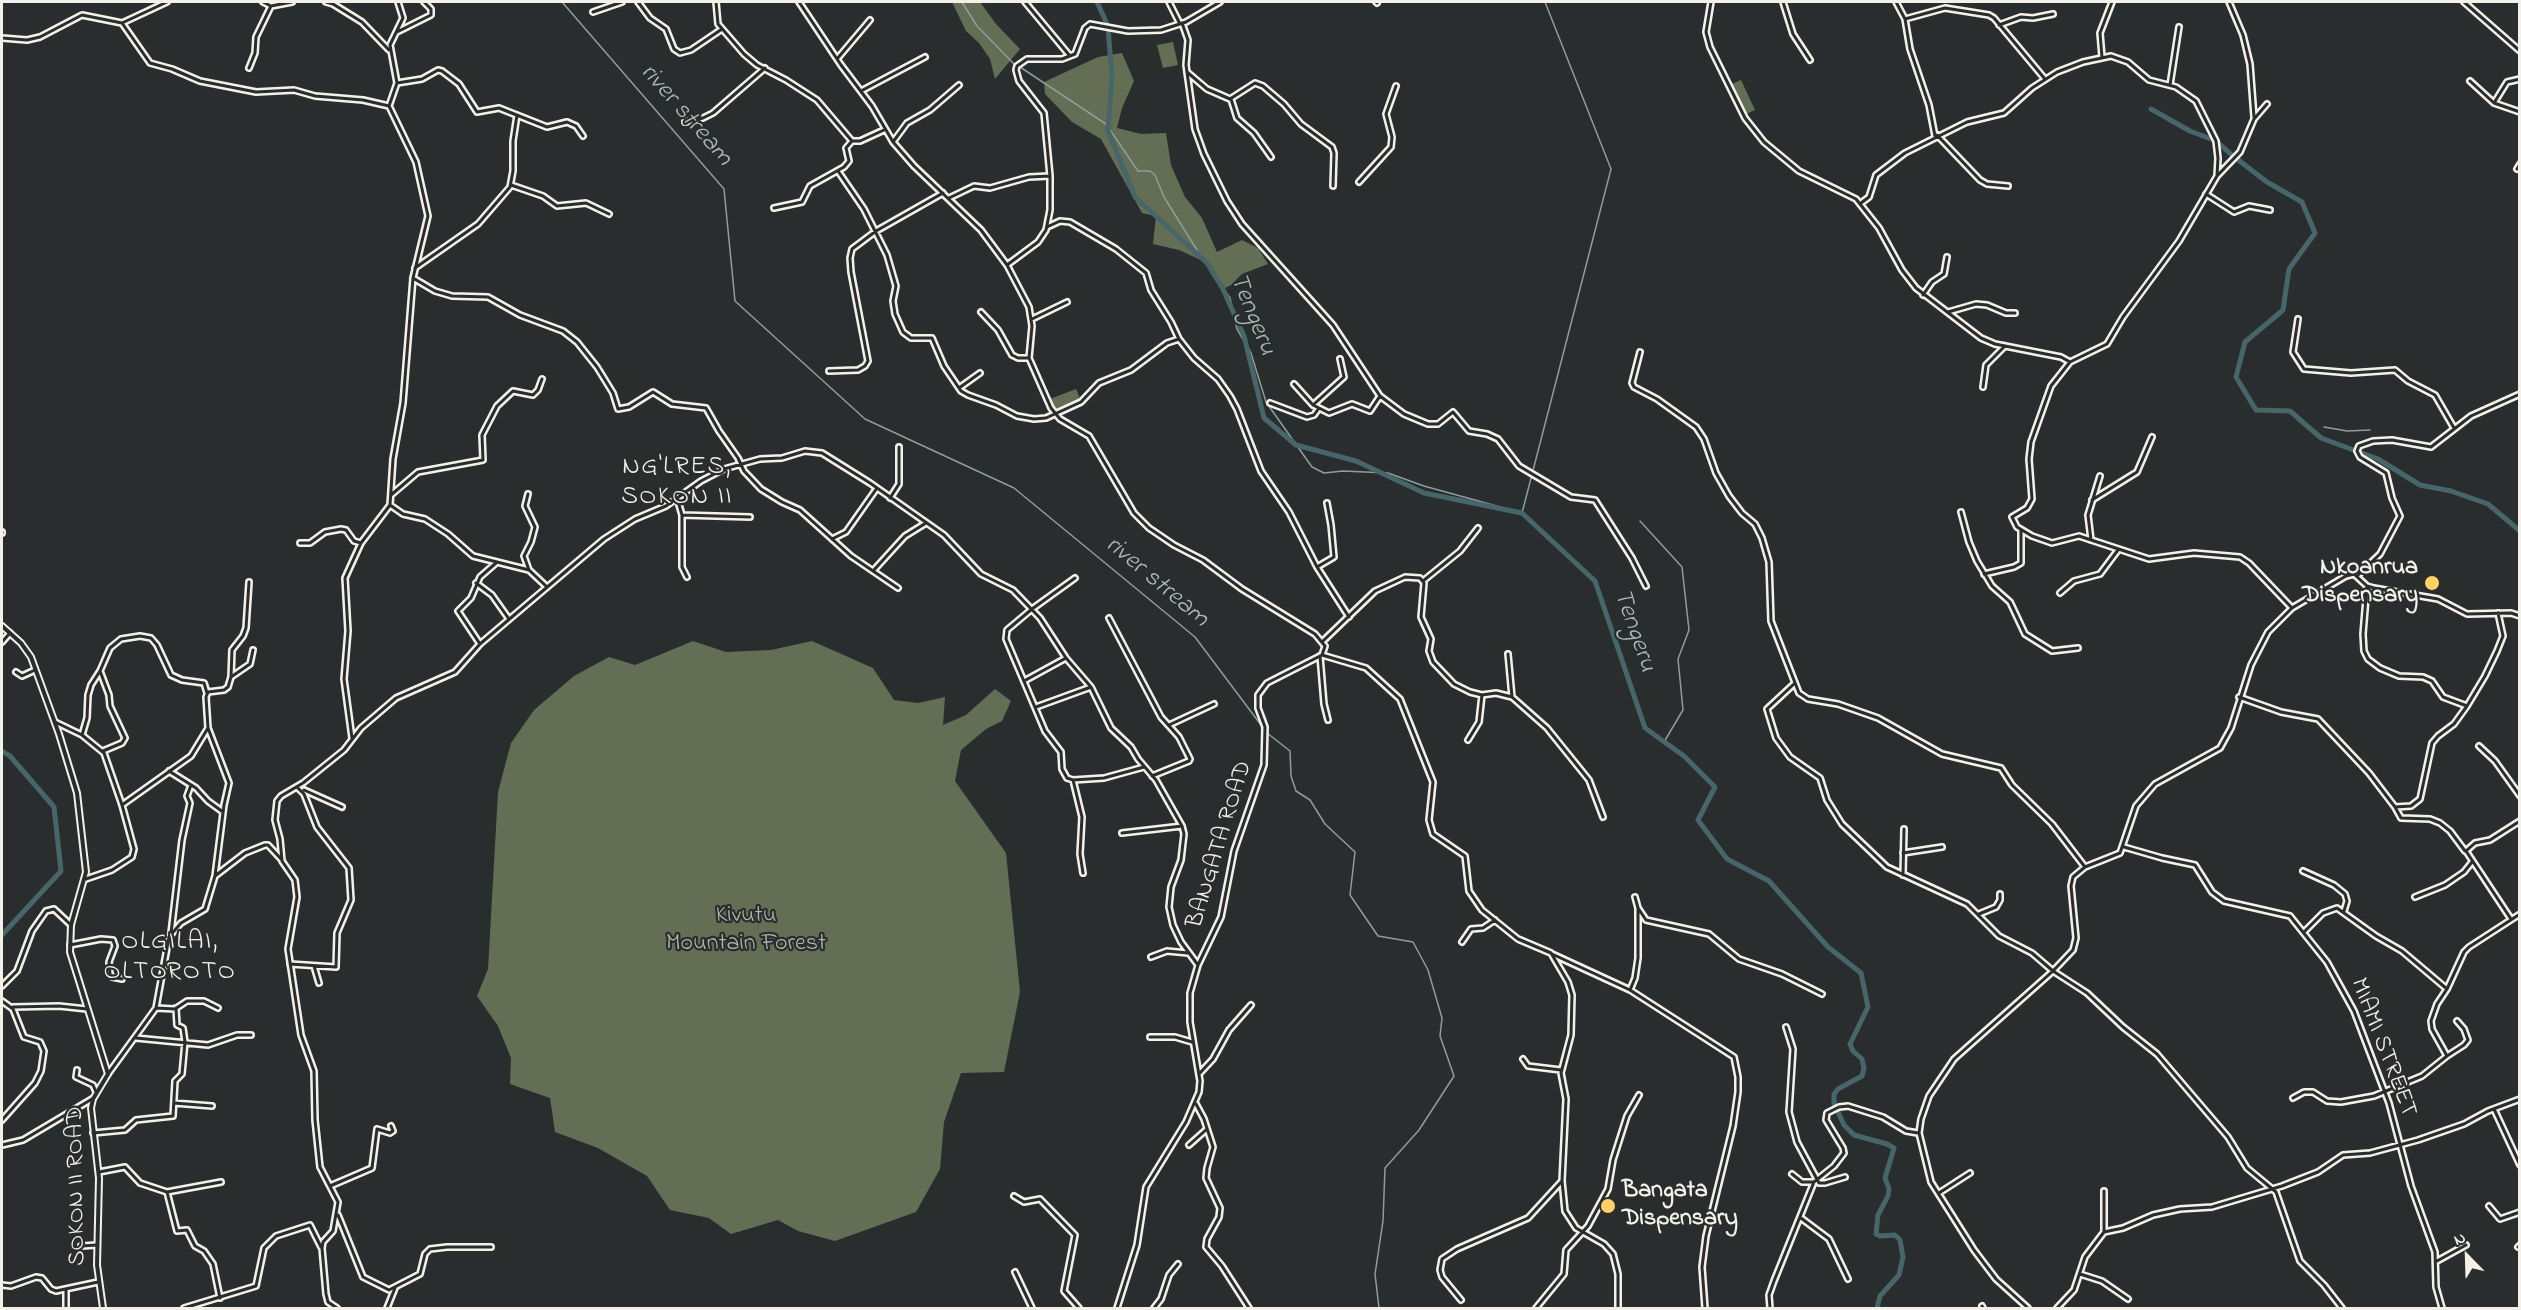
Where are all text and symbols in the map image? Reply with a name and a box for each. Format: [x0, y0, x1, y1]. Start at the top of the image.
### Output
water label: river stream [632, 58, 738, 174]
water label: Tengeru [1221, 269, 1281, 361]
district label: NG'LRES, SOKON II [621, 453, 733, 514]
water label: river stream [1098, 531, 1214, 635]
place label: Nkoanrua Dispensary [2302, 555, 2418, 611]
marker: Nkoanrua Dispensary [2423, 574, 2441, 592]
water label: Tengeru [1604, 585, 1662, 677]
street label: BANGATA ROAD [1182, 758, 1260, 932]
park label: Kivutu Mountain Forest [666, 903, 826, 959]
district label: OLGILAI, OLTOROTO [104, 928, 236, 990]
street label: MIAMI STREET [2342, 974, 2422, 1122]
street label: SOKON II ROAD [62, 1106, 94, 1266]
place label: Bangata Dispensary [1622, 1178, 1738, 1234]
marker: Bangata Dispensary [1599, 1197, 1617, 1215]
north arrow [2437, 1226, 2497, 1286]
text: N [2450, 1226, 2470, 1253]

